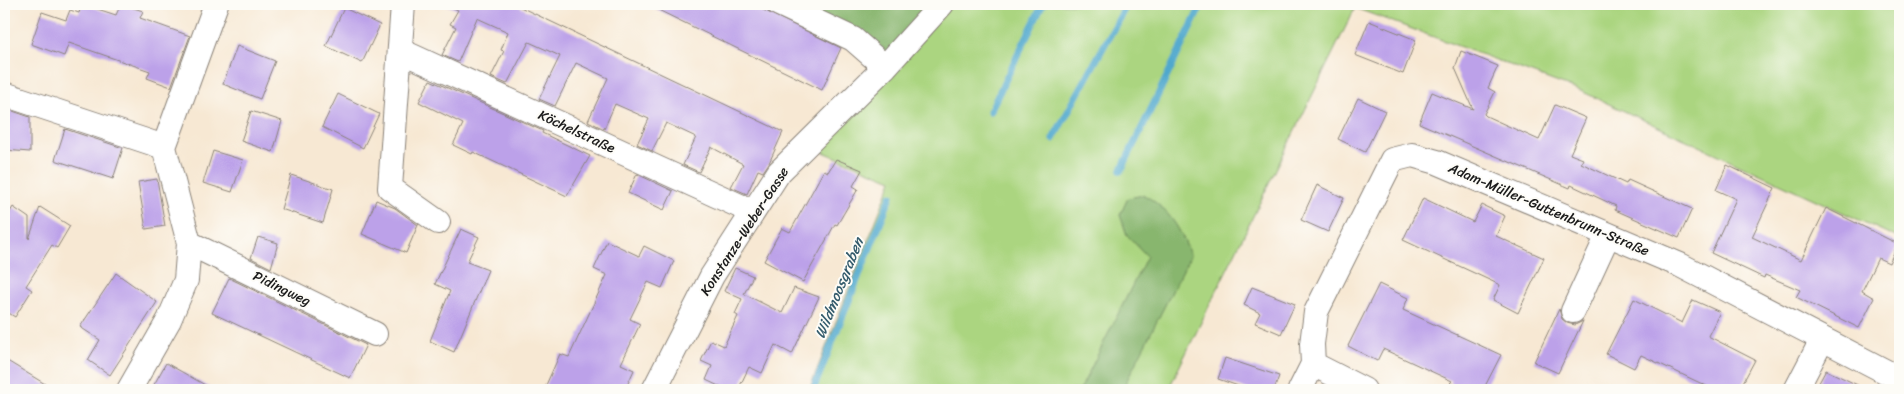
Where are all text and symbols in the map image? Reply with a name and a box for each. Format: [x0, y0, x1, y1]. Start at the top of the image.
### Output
street label: Köchelstraße [534, 103, 620, 160]
street label: Adam-Müller-Guttenbrunn-Straße [1443, 155, 1653, 263]
street label: Konstanze-Weber-Gasse [693, 162, 796, 301]
water label: Wildmoosgraben [807, 232, 872, 342]
street label: Pidingweg [249, 264, 315, 313]

